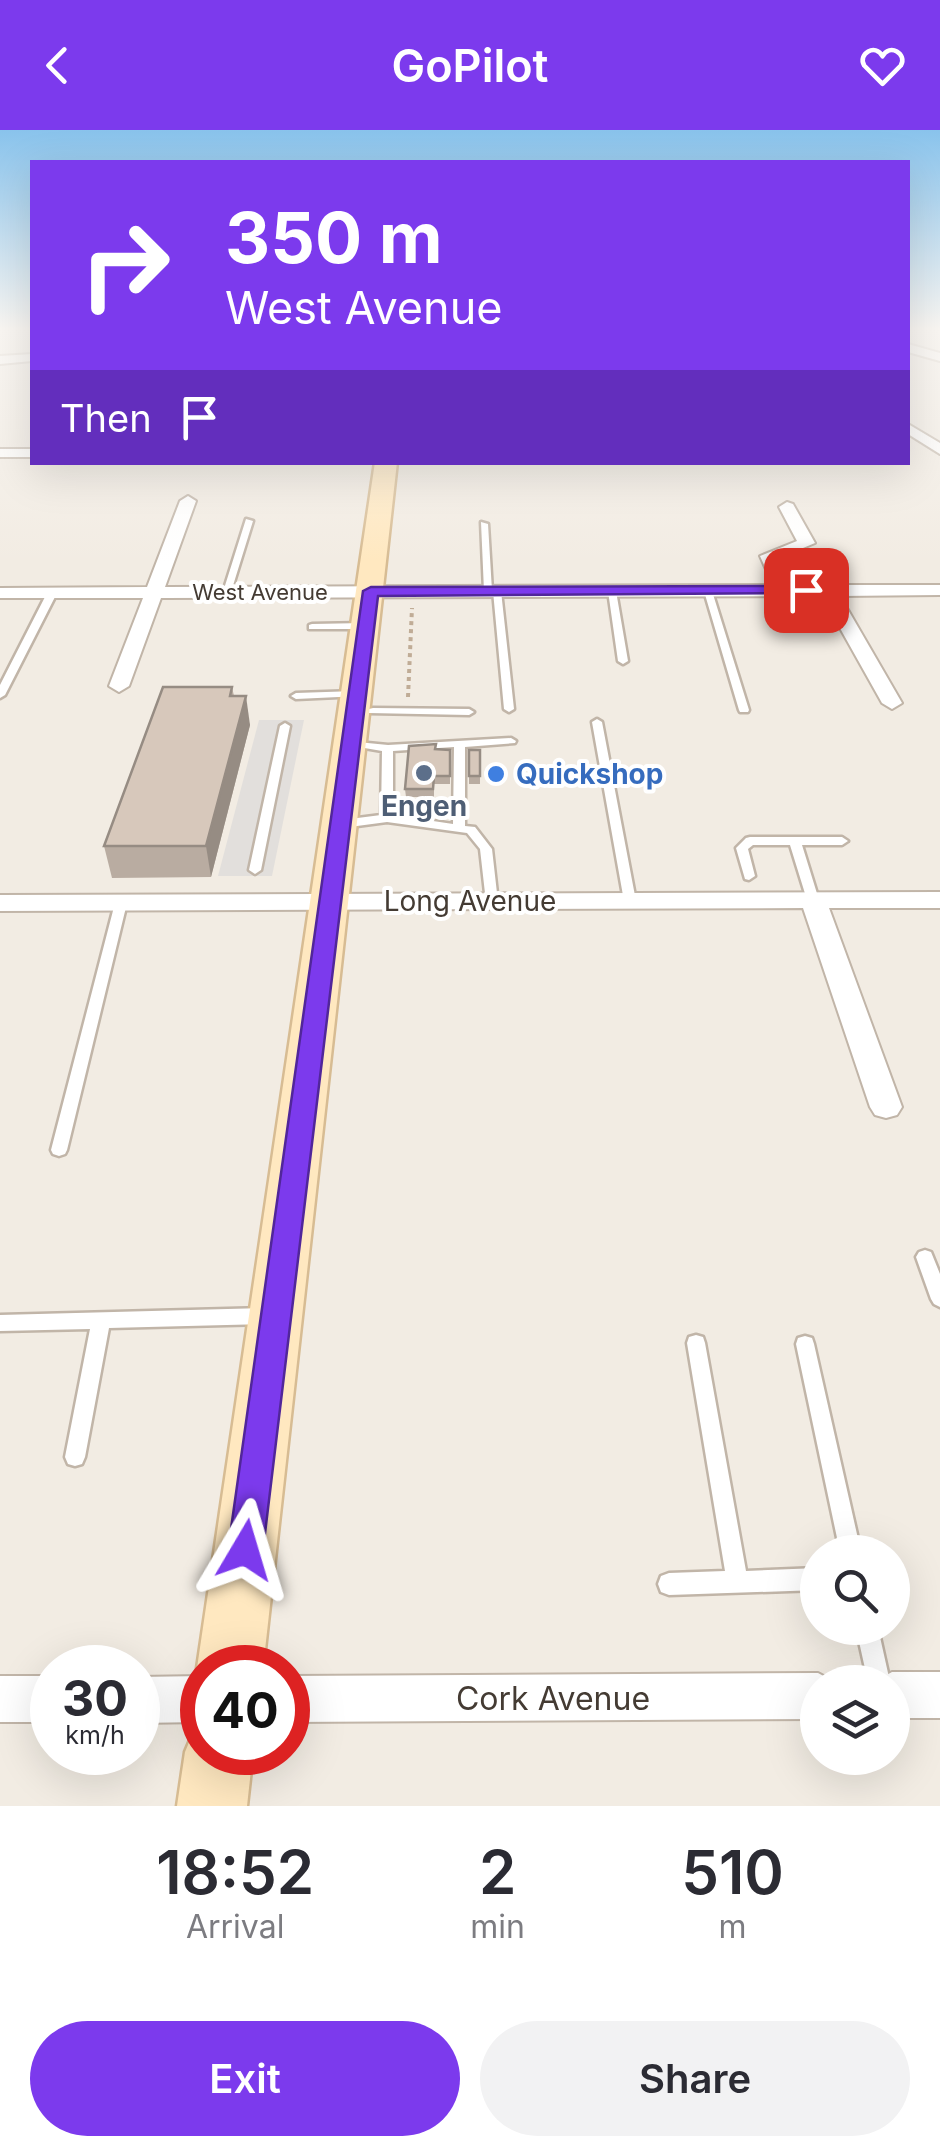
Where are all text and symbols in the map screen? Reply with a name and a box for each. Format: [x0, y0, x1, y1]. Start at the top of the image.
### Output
icon: back [30, 38, 85, 93]
text: GoPilot [392, 38, 548, 93]
icon: heart [855, 38, 910, 93]
text: 350 m [225, 195, 443, 280]
icon: right [60, 200, 190, 330]
text: West Avenue [225, 280, 503, 335]
icon: arrive [172, 390, 227, 445]
text: Then [60, 395, 152, 441]
pin [764, 548, 849, 633]
icon: arrive [779, 563, 834, 618]
street label: West Avenue [192, 579, 328, 605]
place label: Quickshop [516, 757, 663, 791]
marker: Engen [413, 762, 435, 784]
marker: Quickshop [485, 763, 507, 785]
place label: Engen [381, 789, 467, 823]
street label: Long Avenue [384, 884, 556, 918]
position arrow [193, 1498, 297, 1602]
map controls [800, 1535, 910, 1775]
button: search [800, 1535, 910, 1645]
speed limit sign: 40 [180, 1645, 310, 1775]
button: layers [800, 1665, 910, 1775]
text: 30 [62, 1668, 128, 1728]
street label: Cork Avenue [456, 1679, 650, 1718]
text: km/h [65, 1720, 125, 1750]
text: 18:52 [156, 1836, 314, 1908]
text: 2 [479, 1836, 516, 1908]
text: 510 [681, 1836, 784, 1908]
text: Arrival [186, 1907, 284, 1946]
text: min [470, 1907, 525, 1946]
text: m [718, 1907, 747, 1946]
button: Exit [30, 2021, 460, 2136]
button: Share [480, 2021, 910, 2136]

